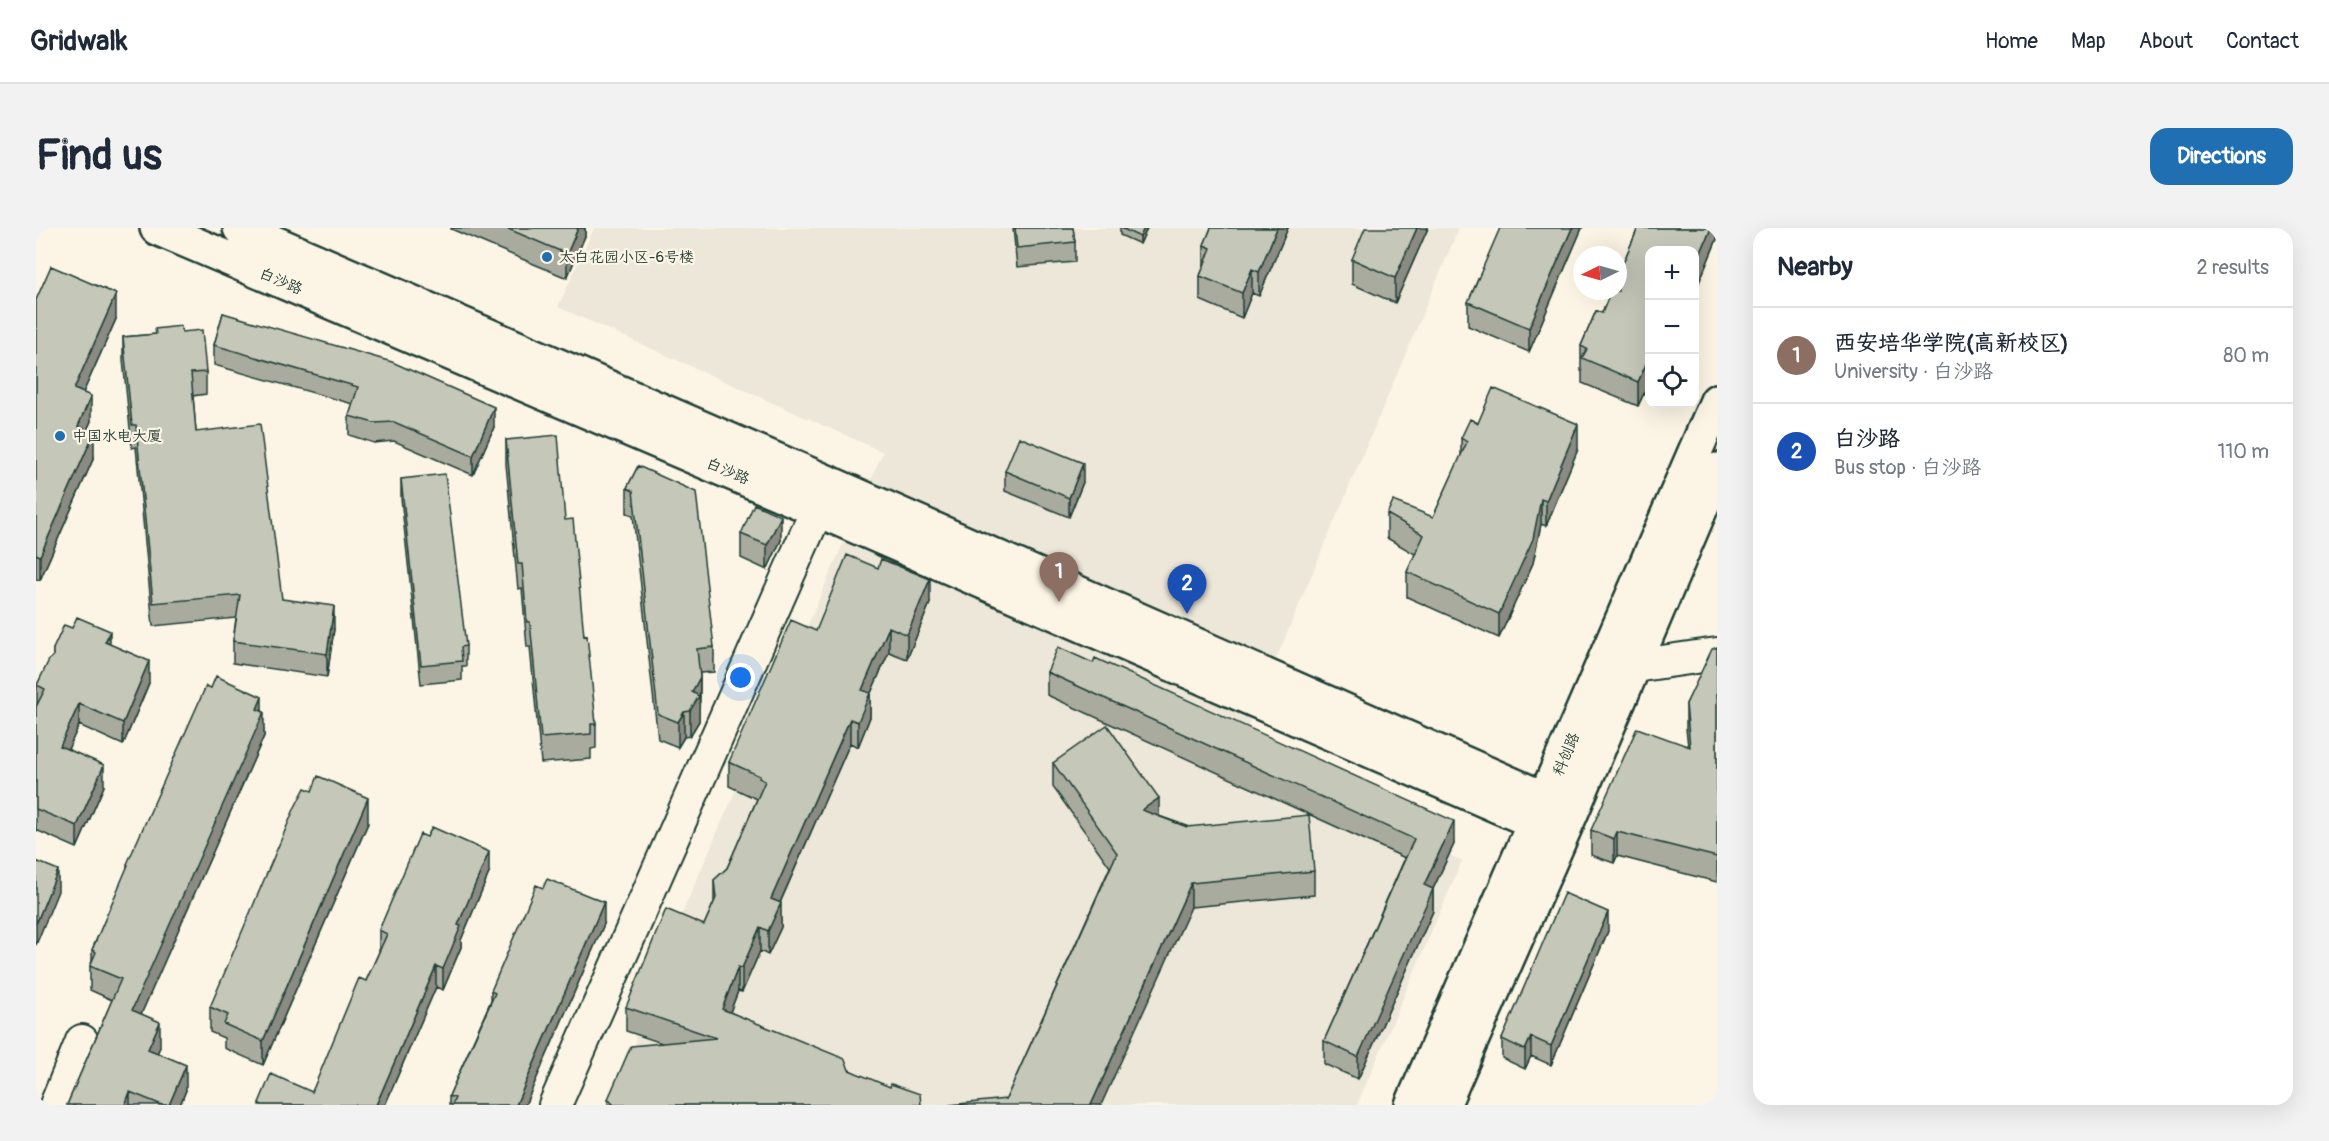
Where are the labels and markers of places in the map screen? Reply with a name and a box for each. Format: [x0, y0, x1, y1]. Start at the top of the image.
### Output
place label: 太白花园小区-6号楼 [559, 248, 694, 267]
marker: 太白花园小区-6号楼 [540, 250, 554, 264]
place label: 中国水电大厦 [72, 427, 162, 446]
marker: 中国水电大厦 [53, 429, 67, 443]
pin: 1 [1040, 552, 1078, 602]
pin: 2 [1168, 564, 1206, 614]

